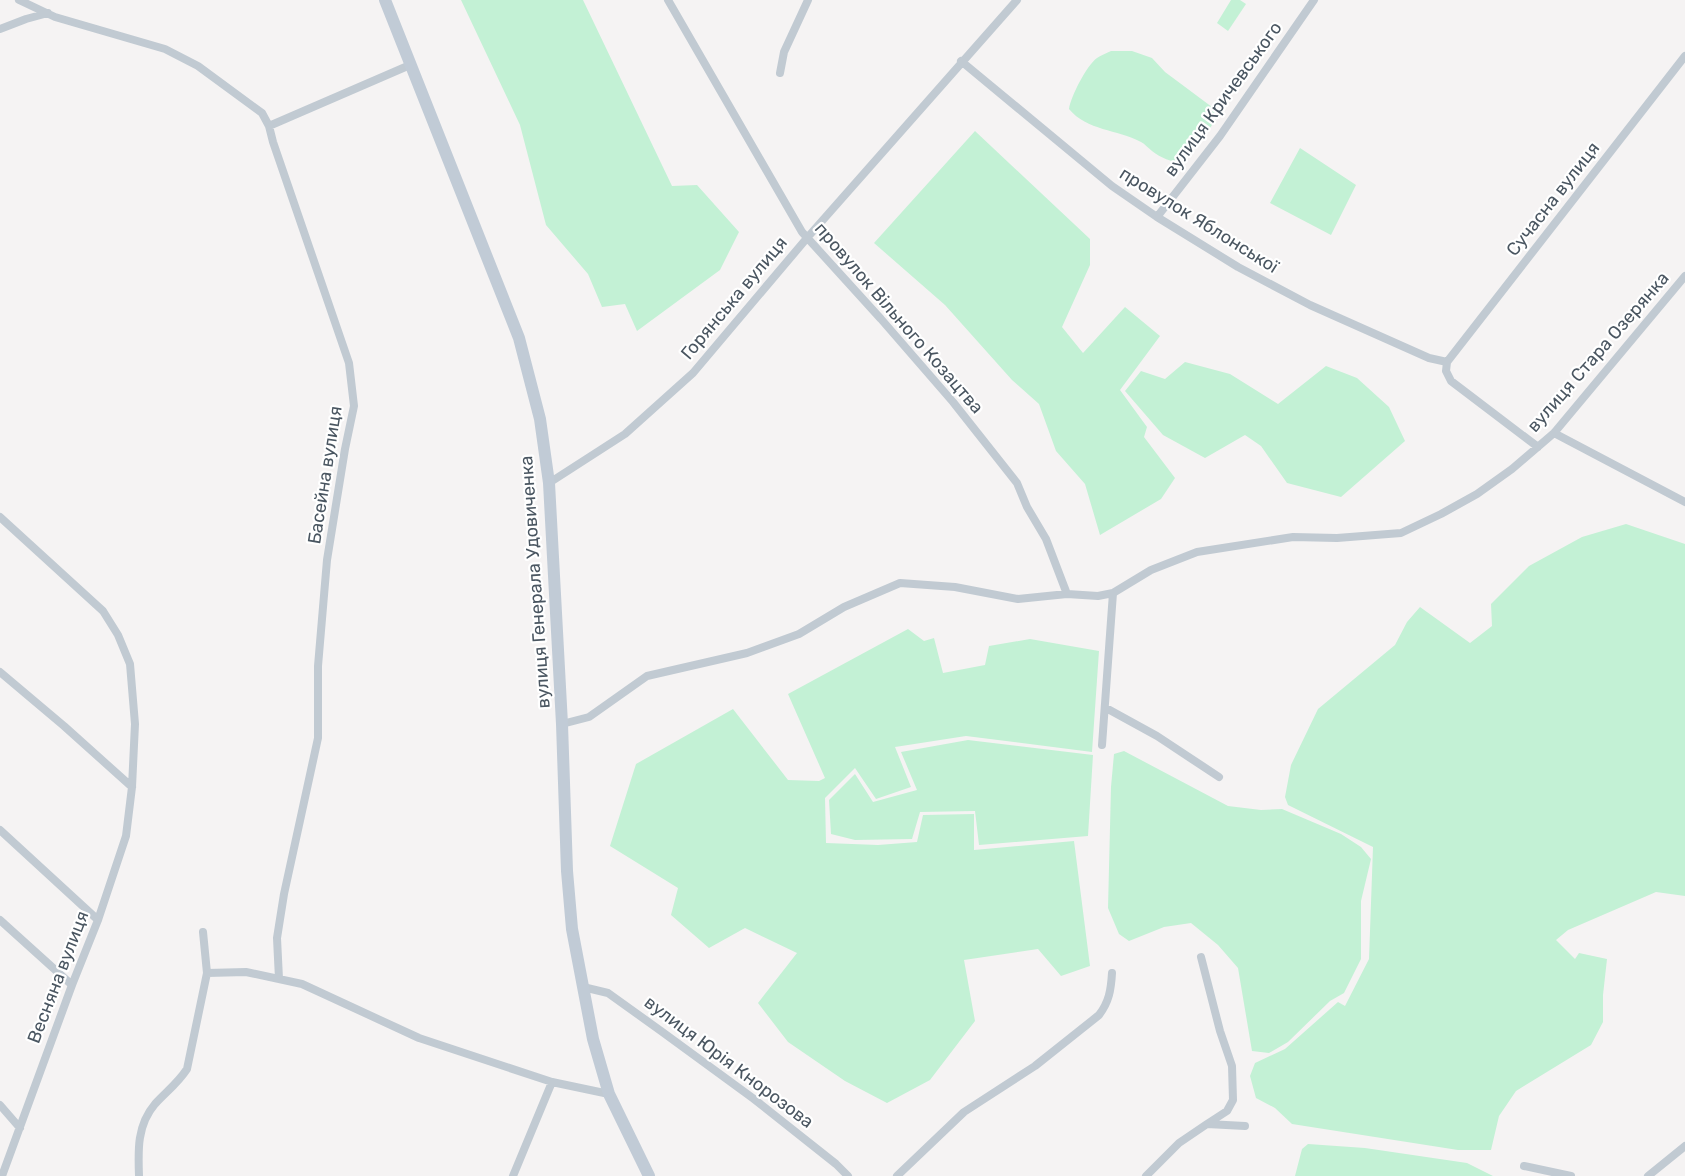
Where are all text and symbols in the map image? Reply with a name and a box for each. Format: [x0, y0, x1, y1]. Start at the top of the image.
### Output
street label: вулиця Кричевського [1159, 17, 1287, 181]
street label: Сучасна вулиця [1502, 138, 1604, 260]
street label: провулок Яблонської [1116, 162, 1283, 278]
street label: провулок Вільного Козацтва [810, 218, 988, 418]
street label: Горянська вулиця [676, 232, 792, 364]
street label: вулиця Стара Озерянка [1522, 267, 1674, 437]
street label: Басейна вулиця [303, 404, 347, 546]
street label: вулиця Генерала Удовиченка [515, 455, 555, 709]
street label: Весняна вулиця [23, 908, 93, 1046]
street label: вулиця Юрія Кнорозова [640, 991, 818, 1133]

